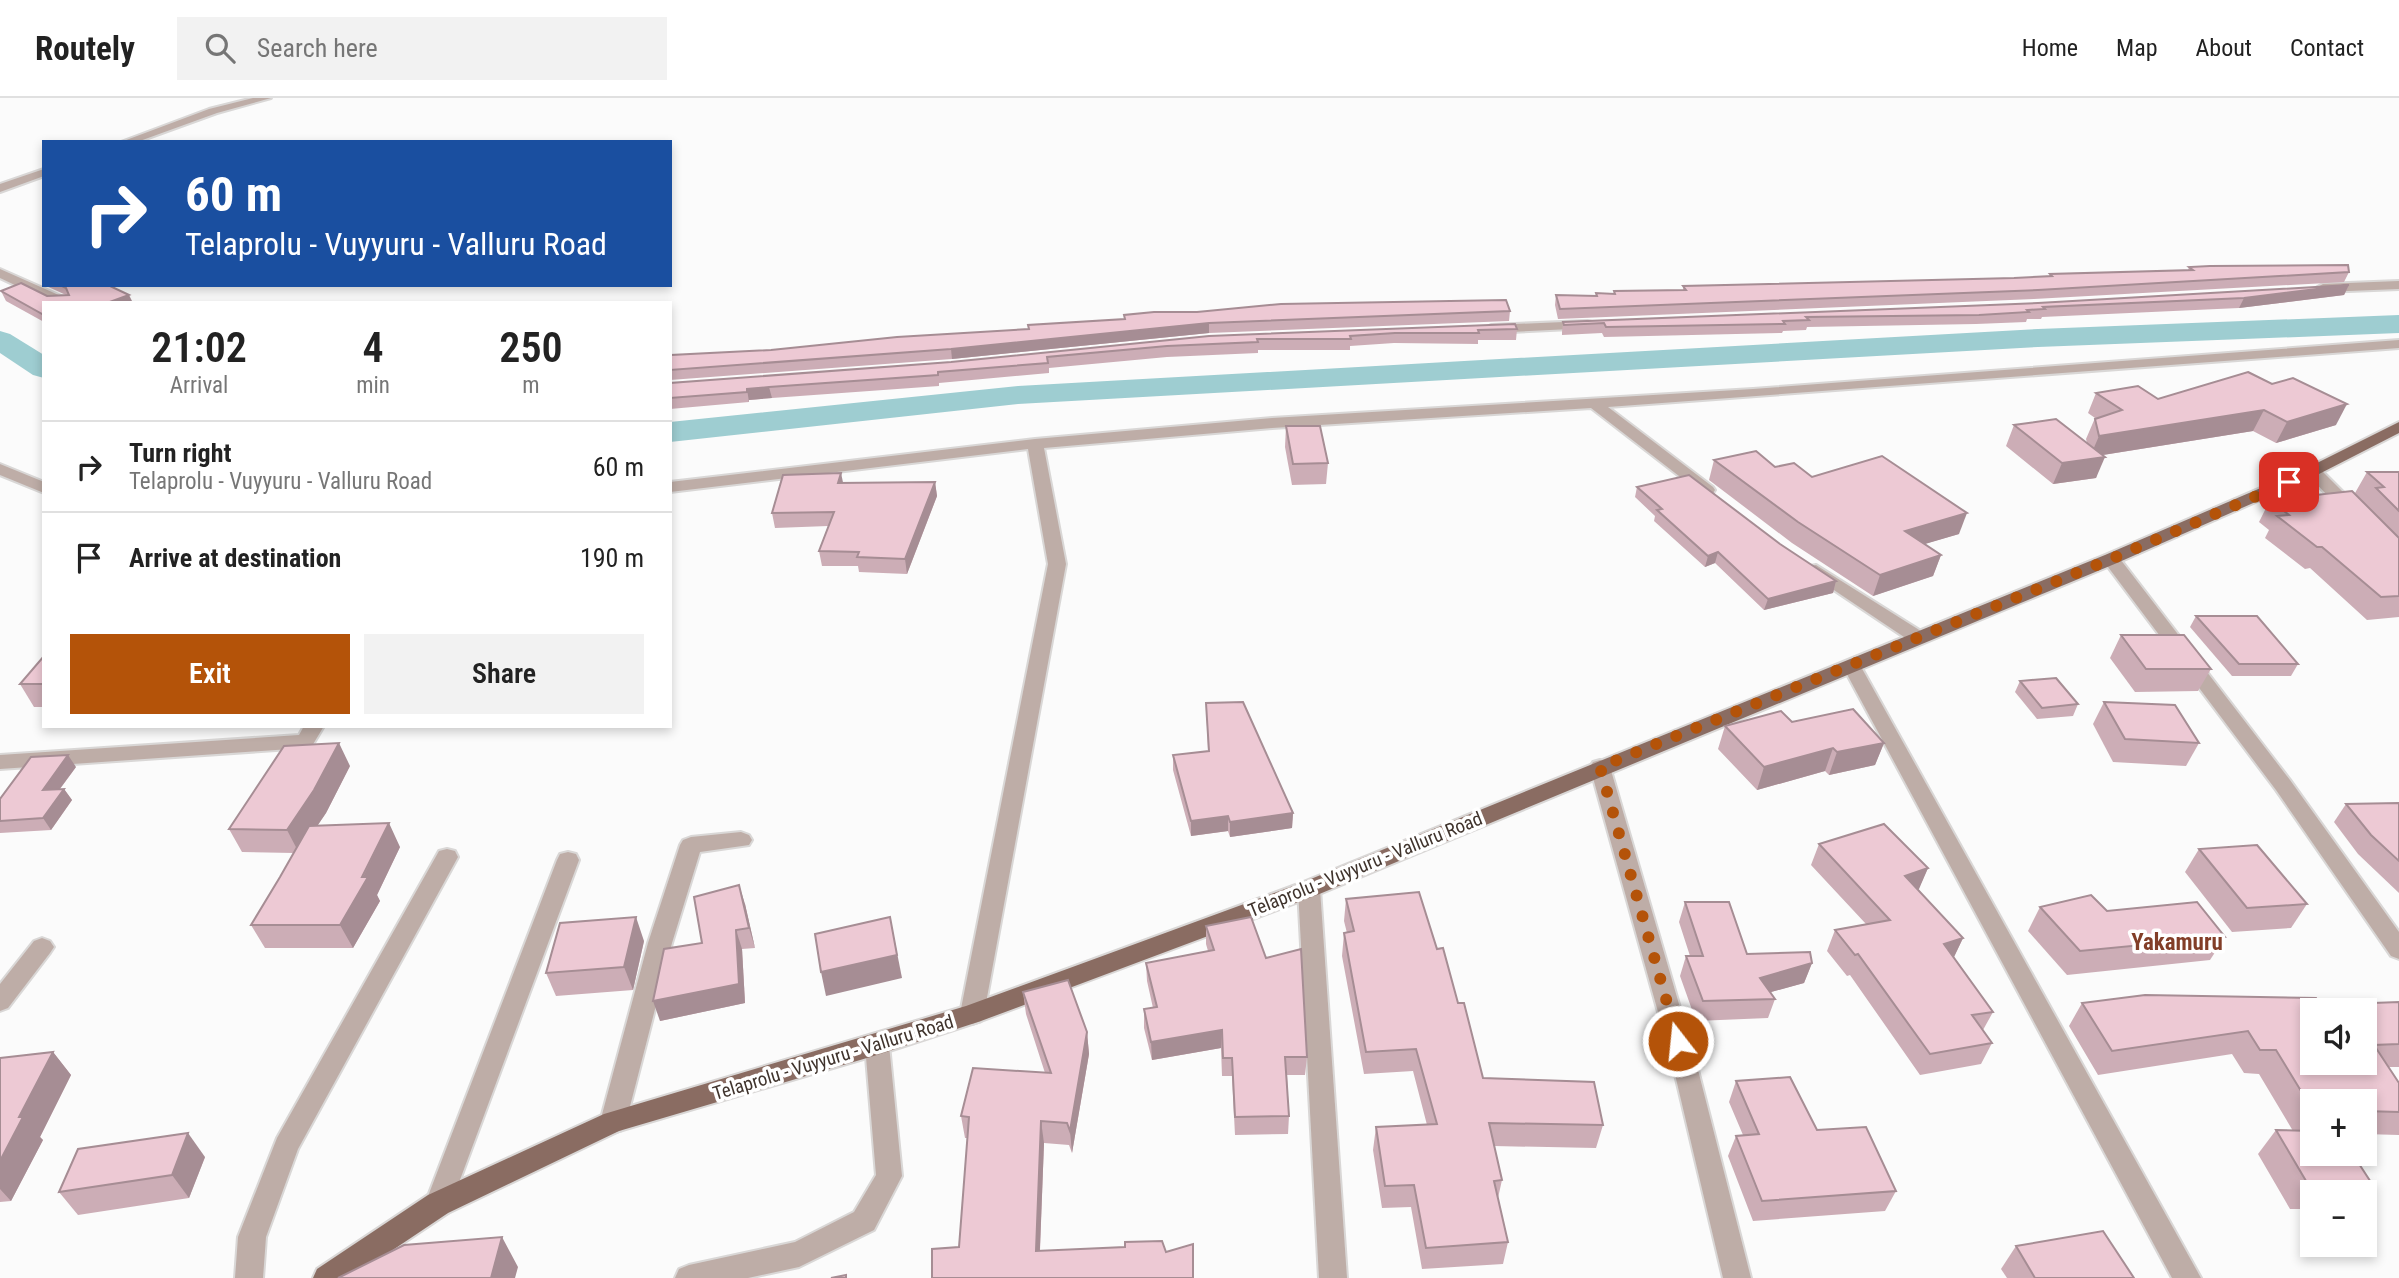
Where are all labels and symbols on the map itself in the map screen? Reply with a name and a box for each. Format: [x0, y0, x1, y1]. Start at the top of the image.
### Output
pin [2259, 452, 2319, 512]
street label: Telaprolu - Vuyyuru - Valluru Road [1245, 807, 1486, 922]
district label: Yakamuru [2131, 929, 2223, 956]
position arrow [1641, 1004, 1715, 1078]
street label: Telaprolu - Vuyyuru - Valluru Road [710, 1010, 956, 1105]

